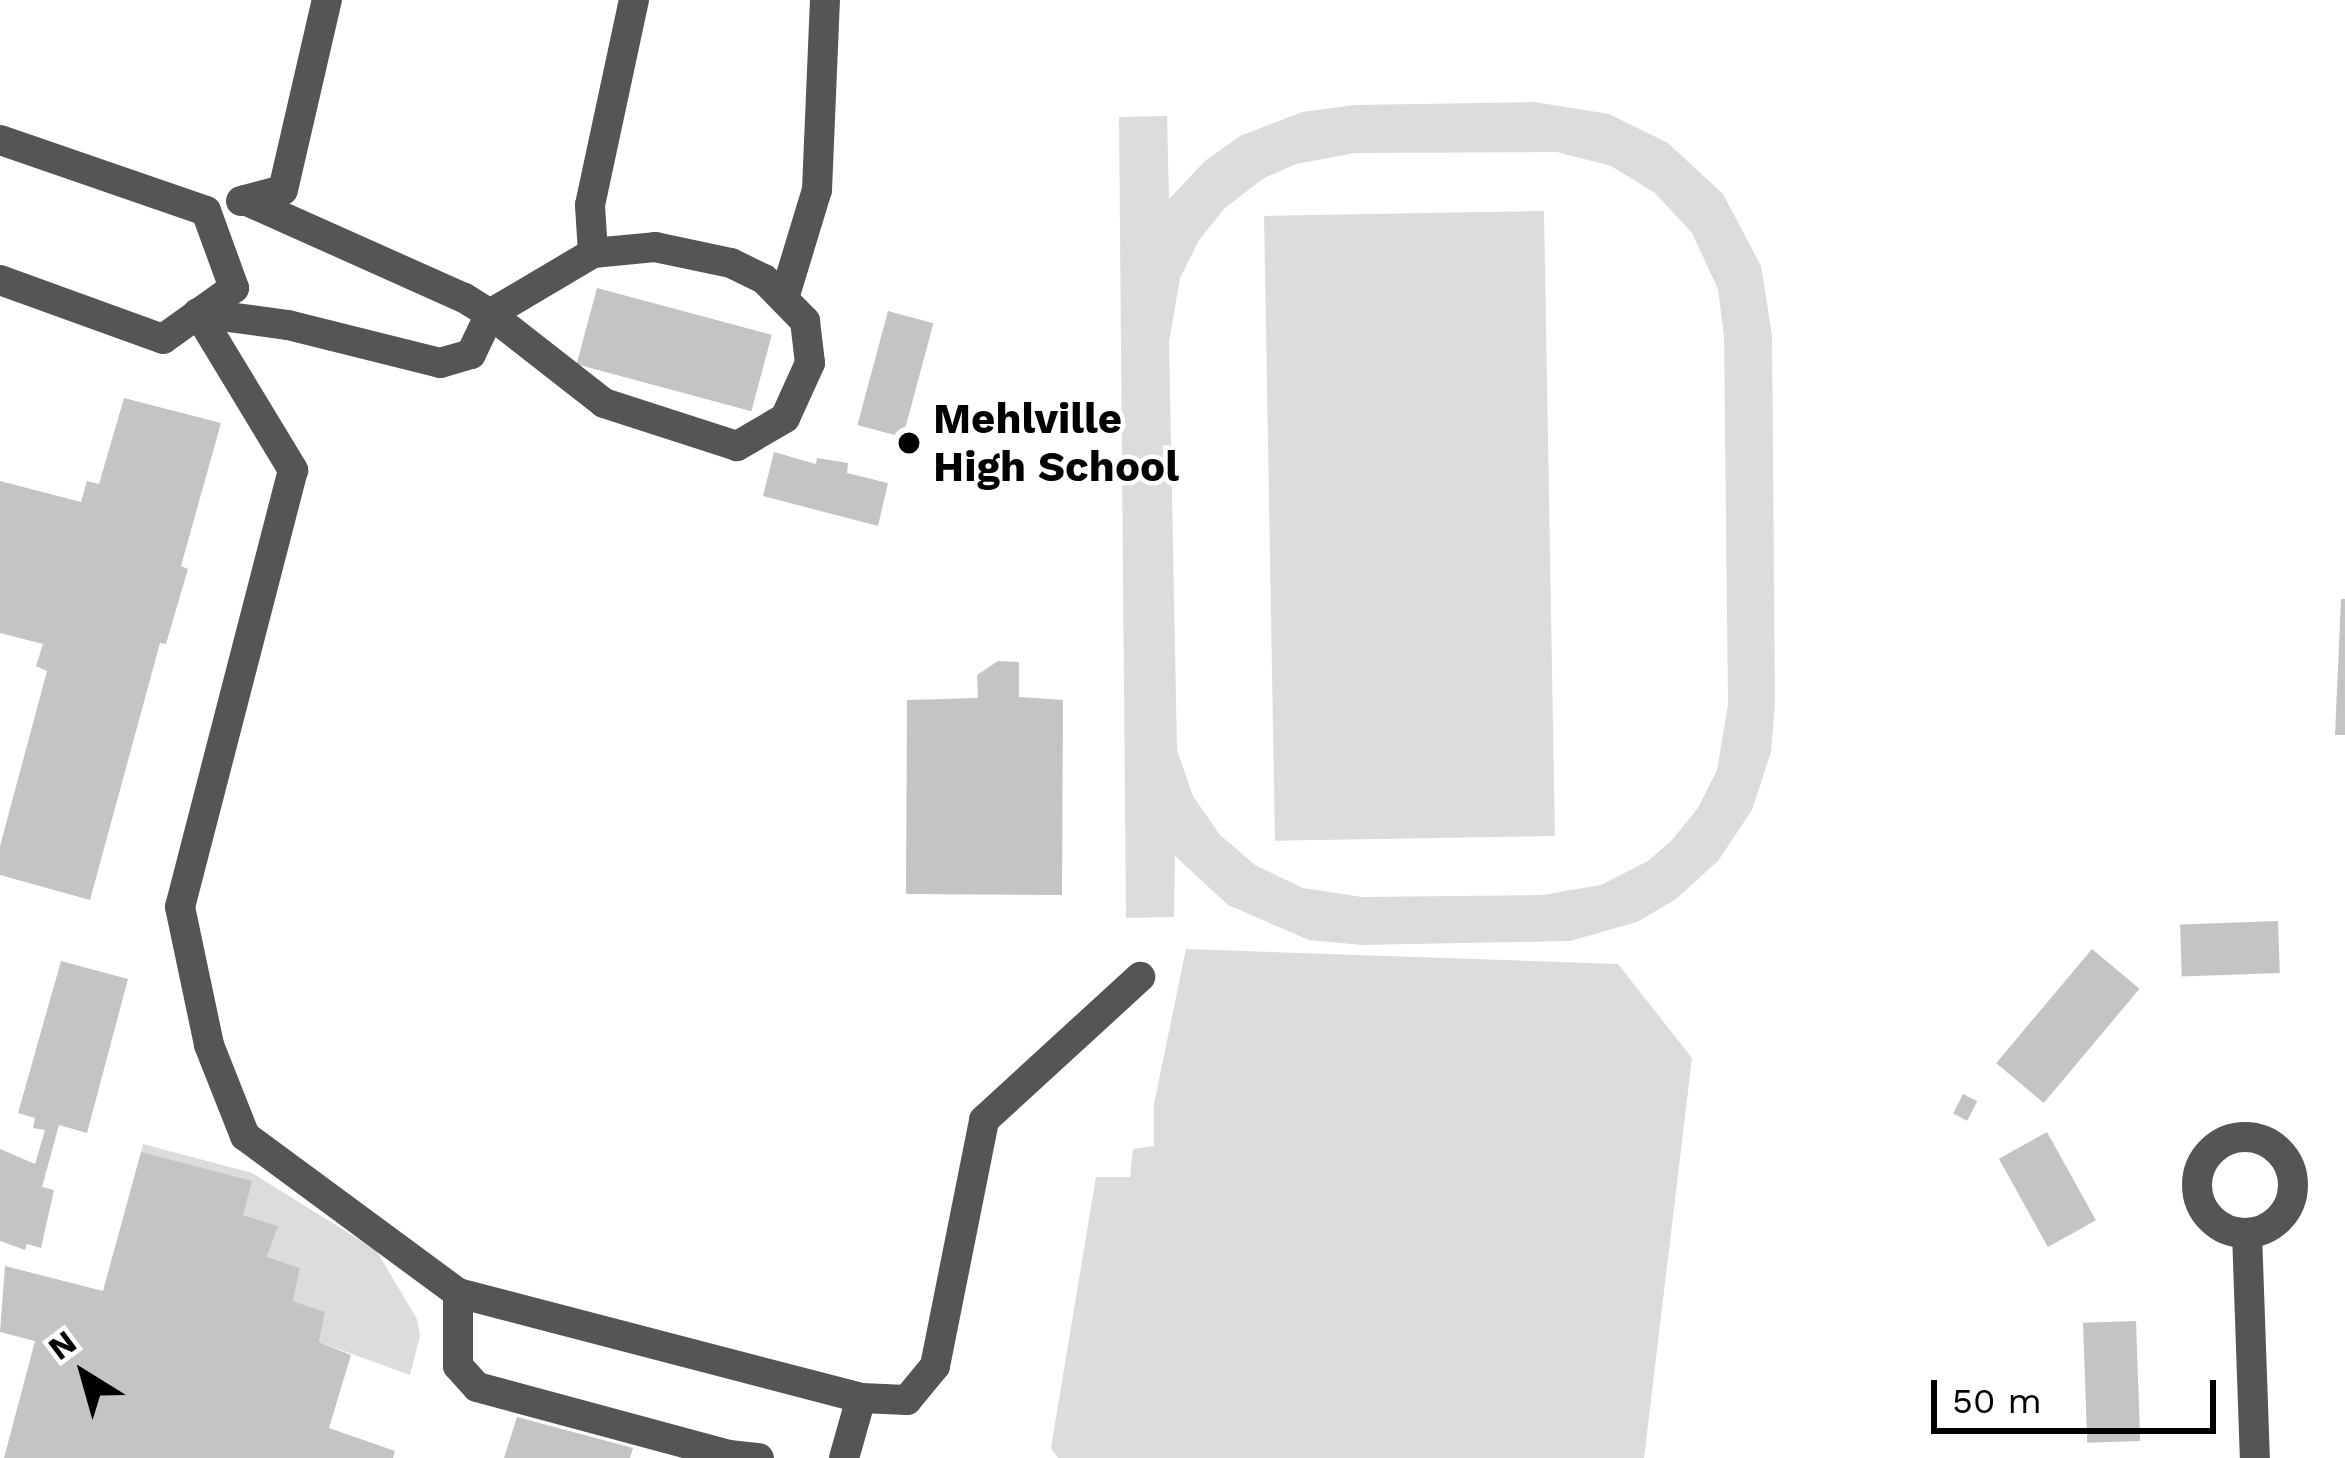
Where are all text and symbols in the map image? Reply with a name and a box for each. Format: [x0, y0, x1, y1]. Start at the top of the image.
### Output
place label: Mehlville High School [933, 394, 1179, 492]
marker: Mehlville High School [896, 430, 922, 456]
north arrow [24, 1314, 144, 1434]
text: N [41, 1322, 84, 1368]
scale bar [1937, 1356, 2222, 1430]
text: 50 m [1952, 1380, 2042, 1422]

